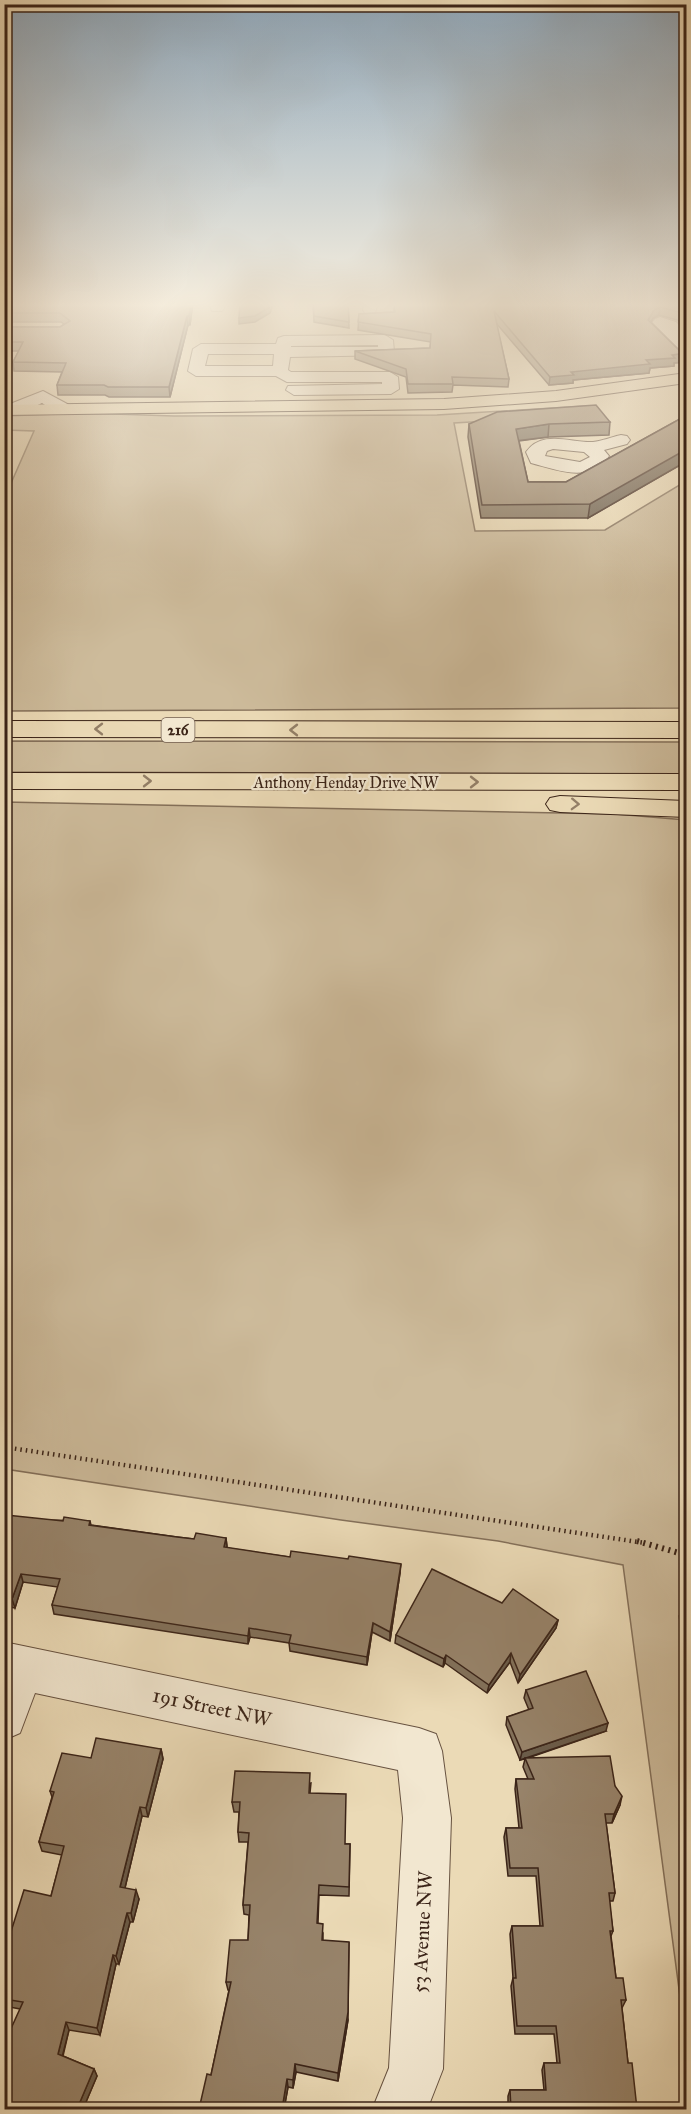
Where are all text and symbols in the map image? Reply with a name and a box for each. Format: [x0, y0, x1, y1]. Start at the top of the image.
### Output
road number: 216 [162, 718, 195, 742]
one-way arrow [94, 723, 103, 736]
one-way arrow [289, 724, 298, 736]
street label: Anthony Henday Drive NW [252, 773, 439, 792]
one-way arrow [142, 775, 151, 787]
one-way arrow [469, 776, 478, 788]
one-way arrow [570, 798, 579, 811]
street label: 191 Street NW [151, 1683, 274, 1731]
street label: 53 Avenue NW [407, 1869, 437, 1993]

